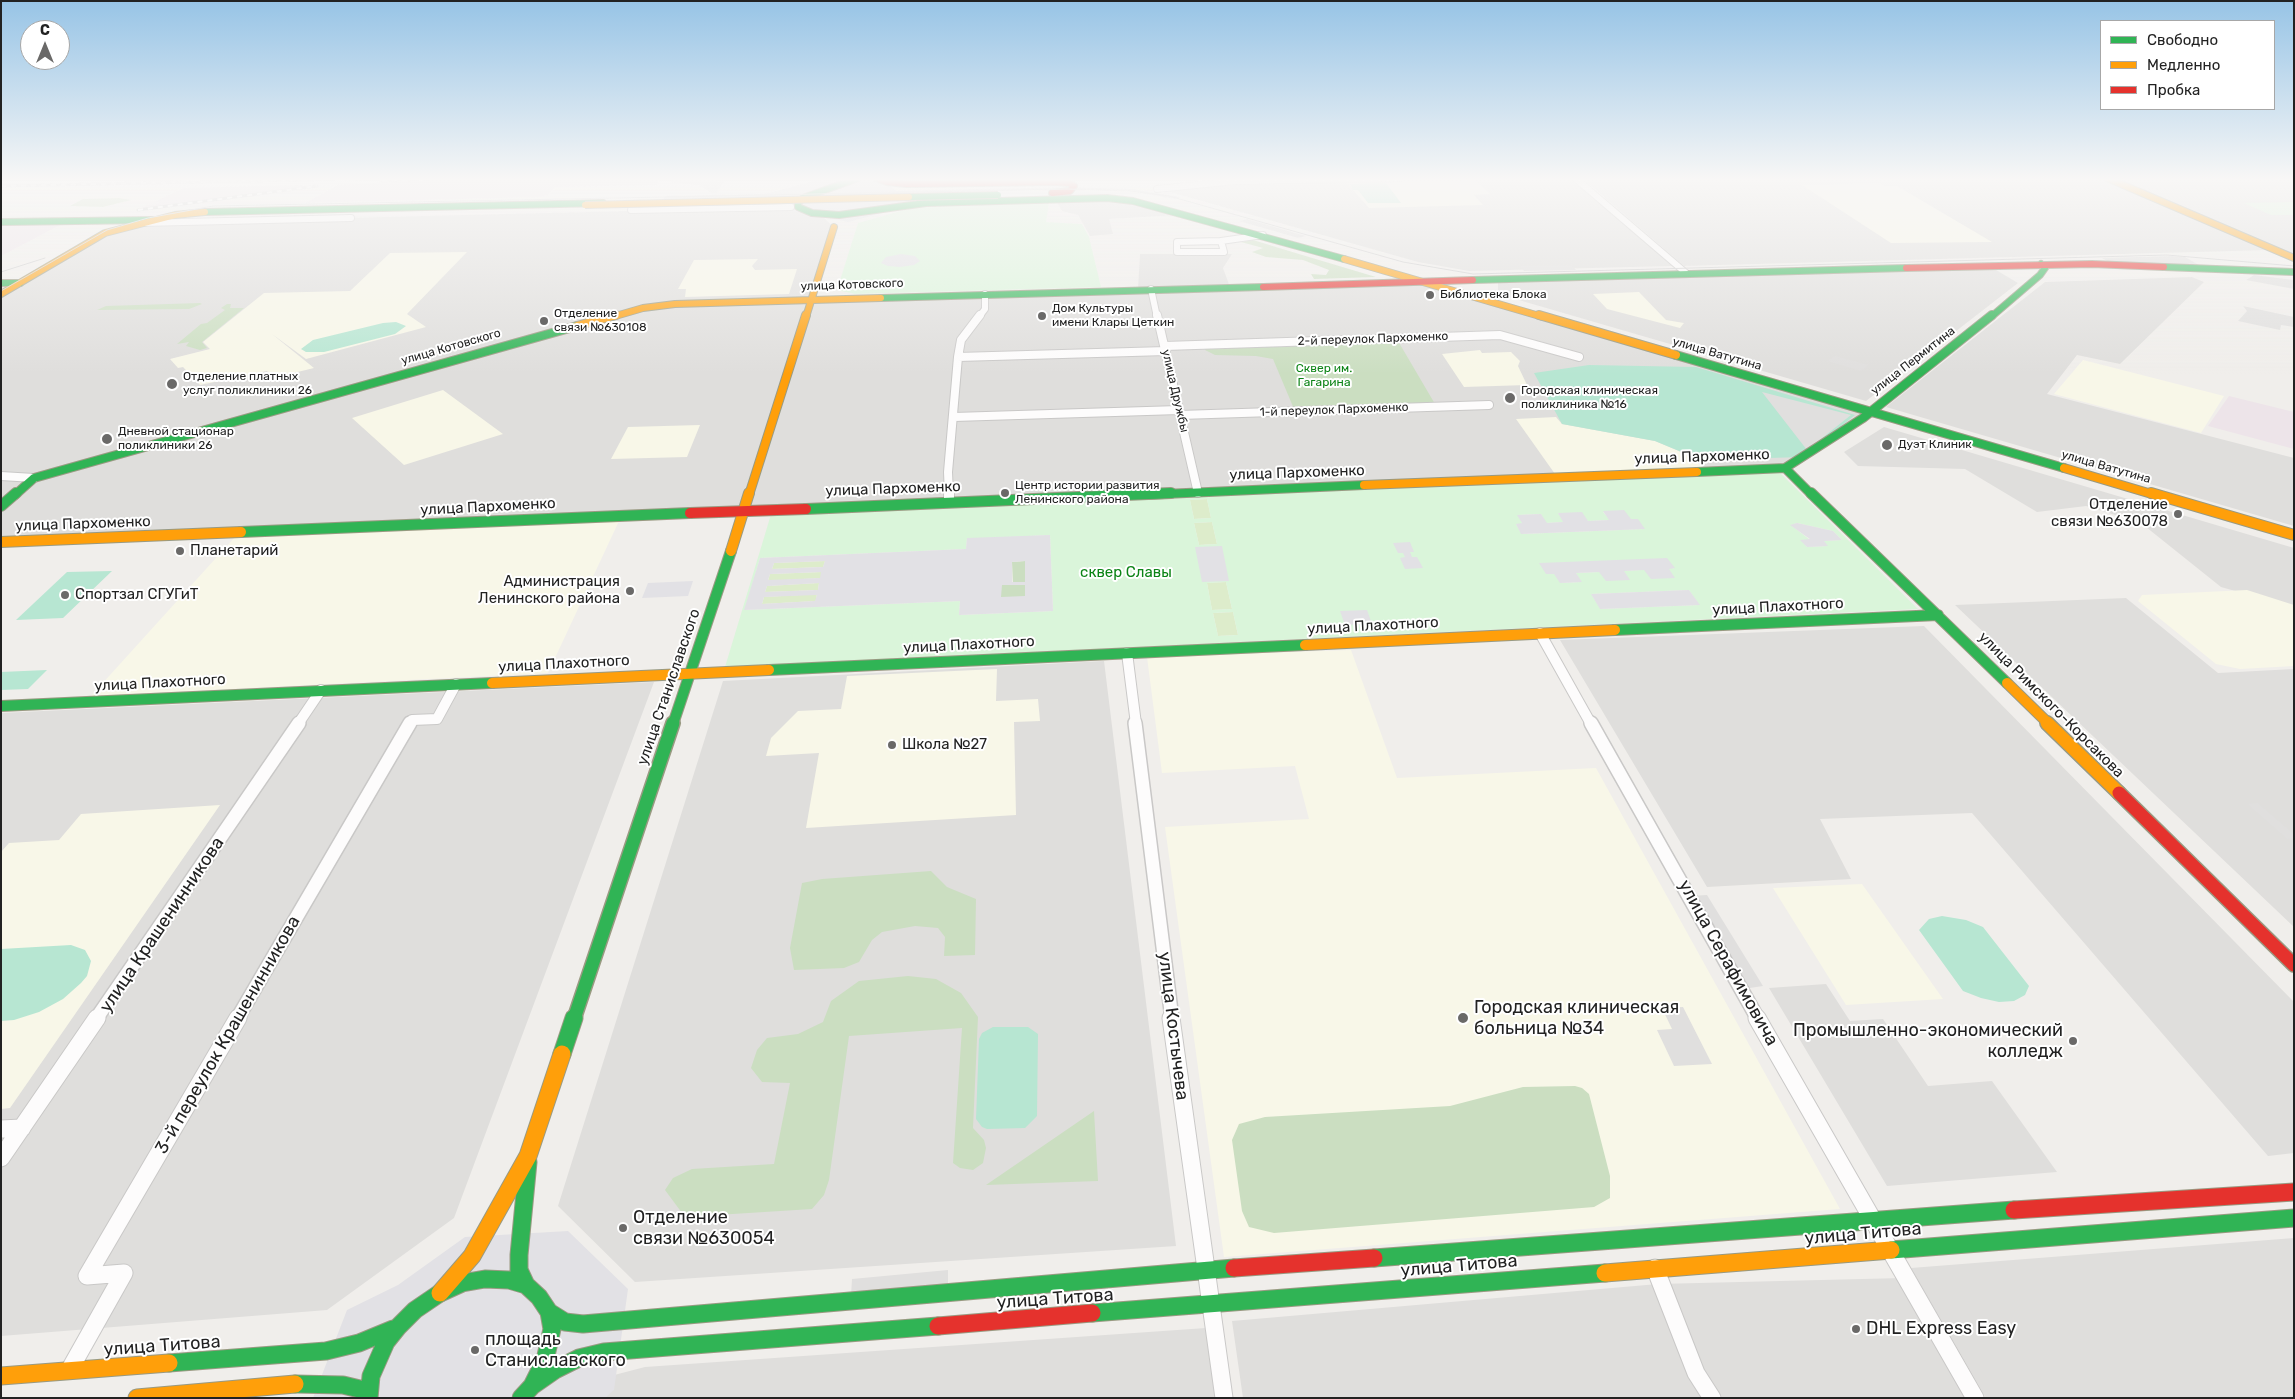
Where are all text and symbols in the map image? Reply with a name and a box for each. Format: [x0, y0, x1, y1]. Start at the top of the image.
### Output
north arrow [20, 20, 70, 70]
legend [2100, 20, 2275, 110]
text: С [40, 22, 50, 39]
text: Свободно [2147, 31, 2218, 49]
text: Медленно [2147, 56, 2220, 74]
text: Пробка [2147, 81, 2200, 99]
street label: улица Котовского [800, 276, 904, 294]
place label: Библиотека Блока [1440, 288, 1547, 302]
marker: Библиотека Блока [1424, 289, 1436, 301]
place label: Дом Культуры имени Клары Цеткин [1052, 302, 1174, 330]
place label: Отделение связи №630108 [554, 307, 647, 335]
marker: Дом Культуры имени Клары Цеткин [1036, 310, 1048, 322]
marker: Отделение связи №630108 [538, 315, 550, 327]
street label: улица Пермитина [1868, 324, 1958, 398]
street label: улица Котовского [400, 326, 502, 368]
street label: 2-й переулок Пархоменко [1297, 329, 1449, 349]
street label: улица Ватутина [1671, 334, 1763, 374]
street label: улица Дружбы [1158, 348, 1192, 434]
park label: Сквер им. Гагарина [1296, 362, 1352, 390]
place label: Отделение платных услуг поликлиники 26 [183, 370, 312, 398]
marker: Отделение платных услуг поликлиники 26 [165, 377, 179, 391]
place label: Городская клиническая поликлиника №16 [1521, 384, 1658, 412]
marker: Городская клиническая поликлиника №16 [1503, 391, 1517, 405]
street label: 1-й переулок Пархоменко [1259, 400, 1409, 420]
place label: Дневной стационар поликлиники 26 [118, 425, 234, 453]
marker: Дневной стационар поликлиники 26 [100, 432, 114, 446]
marker: Дуэт Клиник [1880, 438, 1894, 452]
place label: Дуэт Клиник [1898, 438, 1972, 452]
street label: улица Пархоменко [1634, 446, 1770, 468]
street label: улица Ватутина [2060, 447, 2152, 487]
street label: улица Пархоменко [1229, 462, 1365, 484]
street label: улица Пархоменко [825, 478, 961, 500]
place label: Центр истории развития Ленинского района [1015, 479, 1160, 507]
marker: Центр истории развития Ленинского района [999, 487, 1011, 499]
street label: улица Пархоменко [420, 494, 556, 520]
place label: Отделение связи №630078 [2051, 496, 2168, 531]
marker: Отделение связи №630078 [2172, 508, 2184, 520]
street label: улица Пархоменко [15, 513, 151, 535]
place label: Планетарий [190, 542, 278, 560]
marker: Планетарий [174, 545, 186, 557]
park label: сквер Славы [1080, 564, 1172, 582]
place label: Администрация Ленинского района [478, 573, 620, 608]
marker: Администрация Ленинского района [624, 585, 636, 597]
place label: Спортзал СГУГиТ [75, 586, 198, 604]
marker: Спортзал СГУГиТ [59, 589, 71, 601]
street label: улица Плахотного [1712, 595, 1844, 619]
street label: улица Станиславского [634, 606, 704, 768]
street label: улица Плахотного [1307, 614, 1439, 638]
street label: улица Римского-Корсакова [1974, 628, 2128, 782]
street label: улица Плахотного [903, 633, 1035, 657]
street label: улица Плахотного [498, 652, 630, 676]
street label: улица Плахотного [94, 671, 226, 695]
place label: Школа №27 [902, 736, 987, 754]
marker: Школа №27 [886, 739, 898, 751]
street label: улица Крашенинникова [95, 833, 229, 1017]
street label: улица Серафимовича [1673, 876, 1783, 1050]
street label: 3-й переулок Крашенинникова [151, 912, 305, 1158]
street label: улица Костычева [1153, 951, 1193, 1101]
place label: Городская клиническая больница №34 [1474, 997, 1679, 1040]
marker: Городская клиническая больница №34 [1456, 1011, 1470, 1025]
place label: Промышленно-экономический колледж [1793, 1020, 2063, 1062]
marker: Промышленно-экономический колледж [2067, 1035, 2079, 1047]
place label: Отделение связи №630054 [633, 1207, 775, 1250]
street label: улица Титова [1804, 1218, 1922, 1250]
marker: Отделение связи №630054 [617, 1222, 629, 1234]
street label: улица Титова [1400, 1250, 1518, 1282]
street label: улица Титова [996, 1284, 1114, 1314]
place label: DHL Express Easy [1866, 1318, 2016, 1340]
marker: DHL Express Easy [1850, 1323, 1862, 1335]
place label: площадь Станиславского [485, 1329, 626, 1372]
street label: улица Титова [103, 1331, 221, 1361]
marker: площадь Станиславского [469, 1344, 481, 1356]

